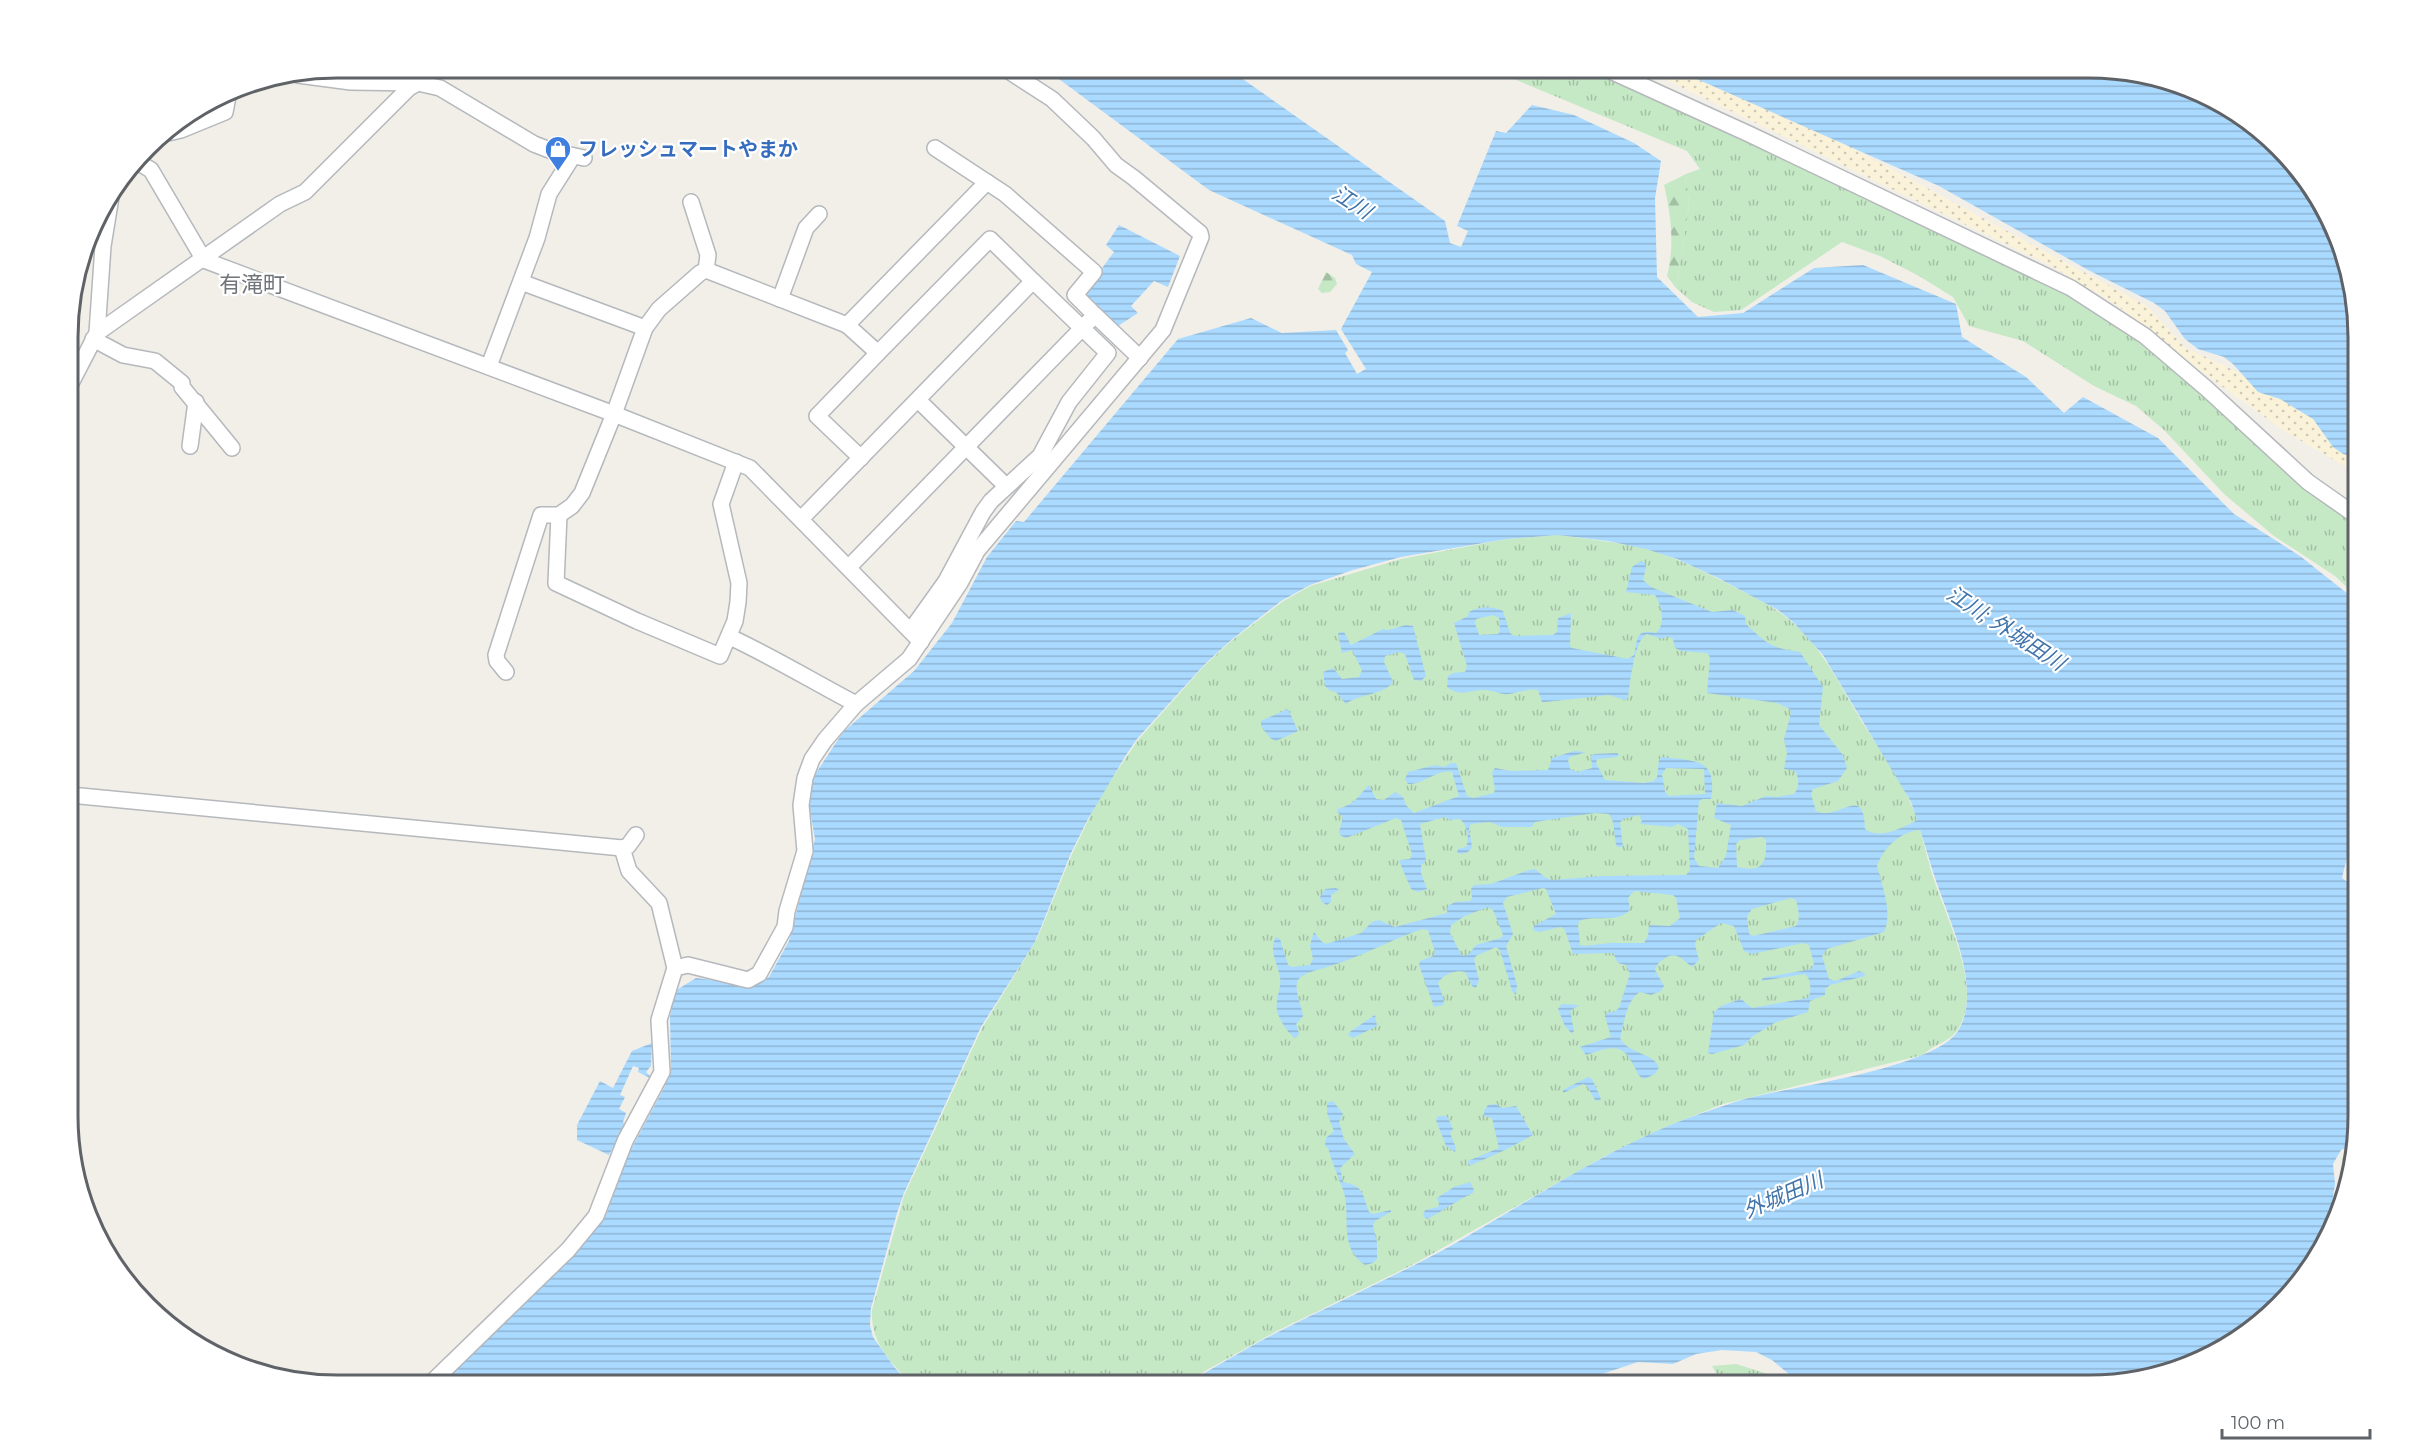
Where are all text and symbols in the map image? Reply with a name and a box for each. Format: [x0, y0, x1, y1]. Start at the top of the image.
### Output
shop icon: フレッシュマートやまか [543, 134, 573, 172]
place label: フレッシュマートやまか [578, 137, 798, 161]
water label: 江川 [1328, 180, 1378, 225]
district label: 有滝町 [219, 271, 285, 298]
water label: 江川; 外城田川 [1942, 580, 2071, 677]
water label: 外城田川 [1739, 1166, 1828, 1223]
scale bar [2222, 1402, 2370, 1440]
text: 100 m [2231, 1412, 2285, 1434]

